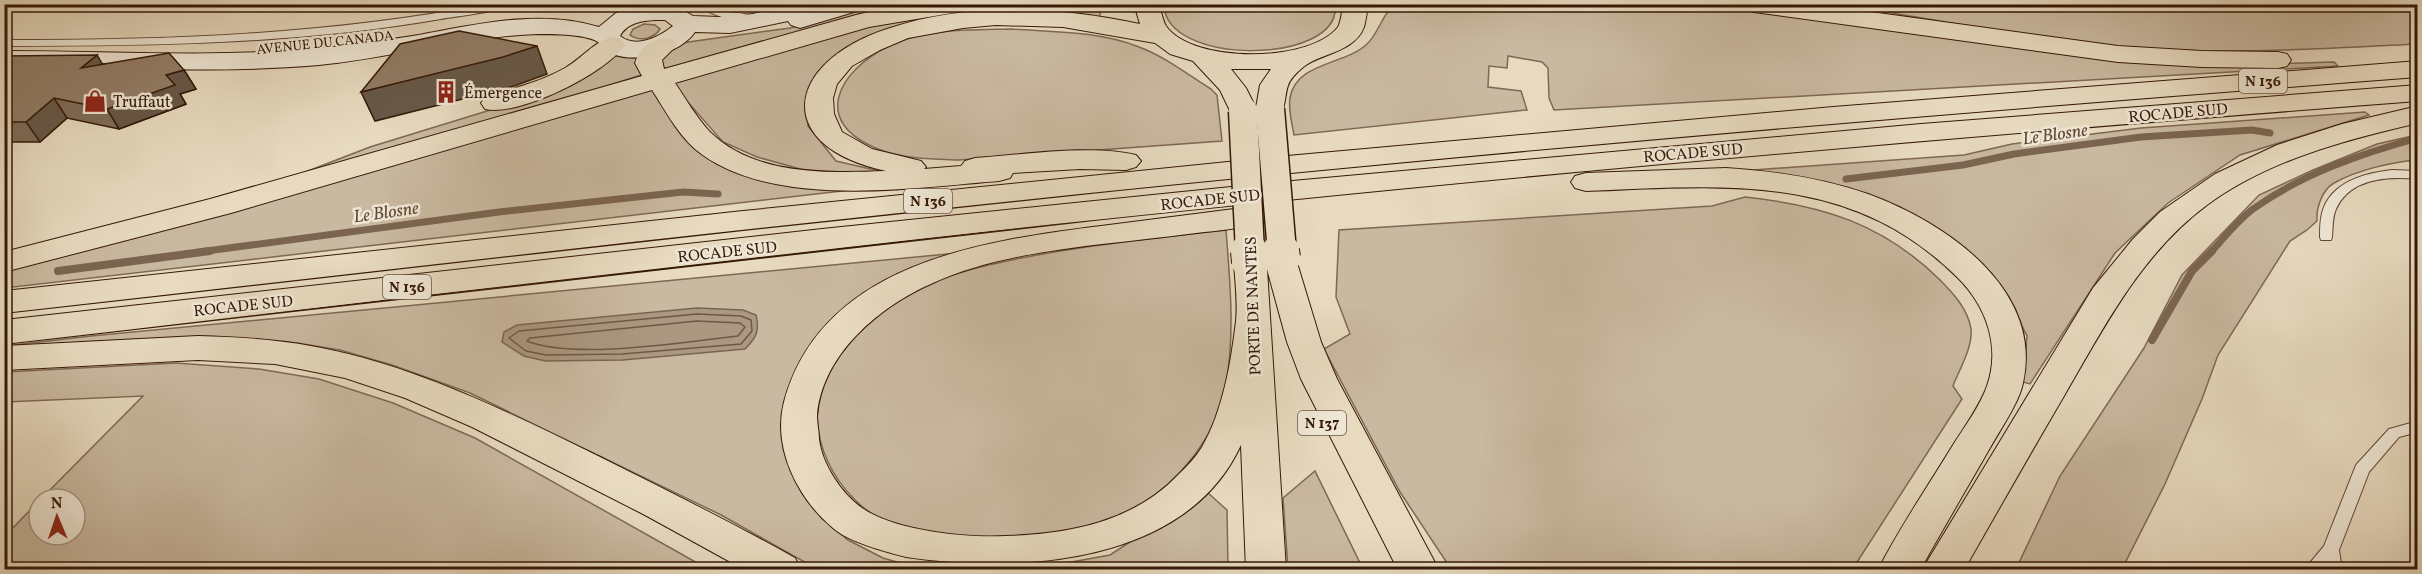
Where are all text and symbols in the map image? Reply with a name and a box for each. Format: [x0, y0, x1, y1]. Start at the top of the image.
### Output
street label: AVENUE DU CANADA [256, 27, 395, 60]
road number: N 136 [2239, 69, 2287, 93]
building icon: Émergence [433, 79, 459, 105]
place label: Émergence [464, 83, 542, 105]
shop icon: Truffaut [82, 88, 108, 114]
place label: Truffaut [113, 92, 171, 114]
street label: ROCADE SUD [2127, 99, 2229, 129]
water label: Le Blosne [2021, 118, 2090, 152]
street label: ROCADE SUD [1642, 139, 1744, 169]
street label: ROCADE SUD [1159, 185, 1261, 217]
road number: N 136 [904, 189, 952, 213]
water label: Le Blosne [352, 196, 421, 230]
street label: PORTE DE NANTES [1241, 236, 1267, 376]
street label: ROCADE SUD [676, 237, 778, 269]
road number: N 136 [383, 275, 431, 299]
street label: ROCADE SUD [192, 291, 294, 323]
road number: N 137 [1298, 411, 1346, 435]
north arrow [27, 487, 87, 547]
text: N [50, 493, 63, 515]

